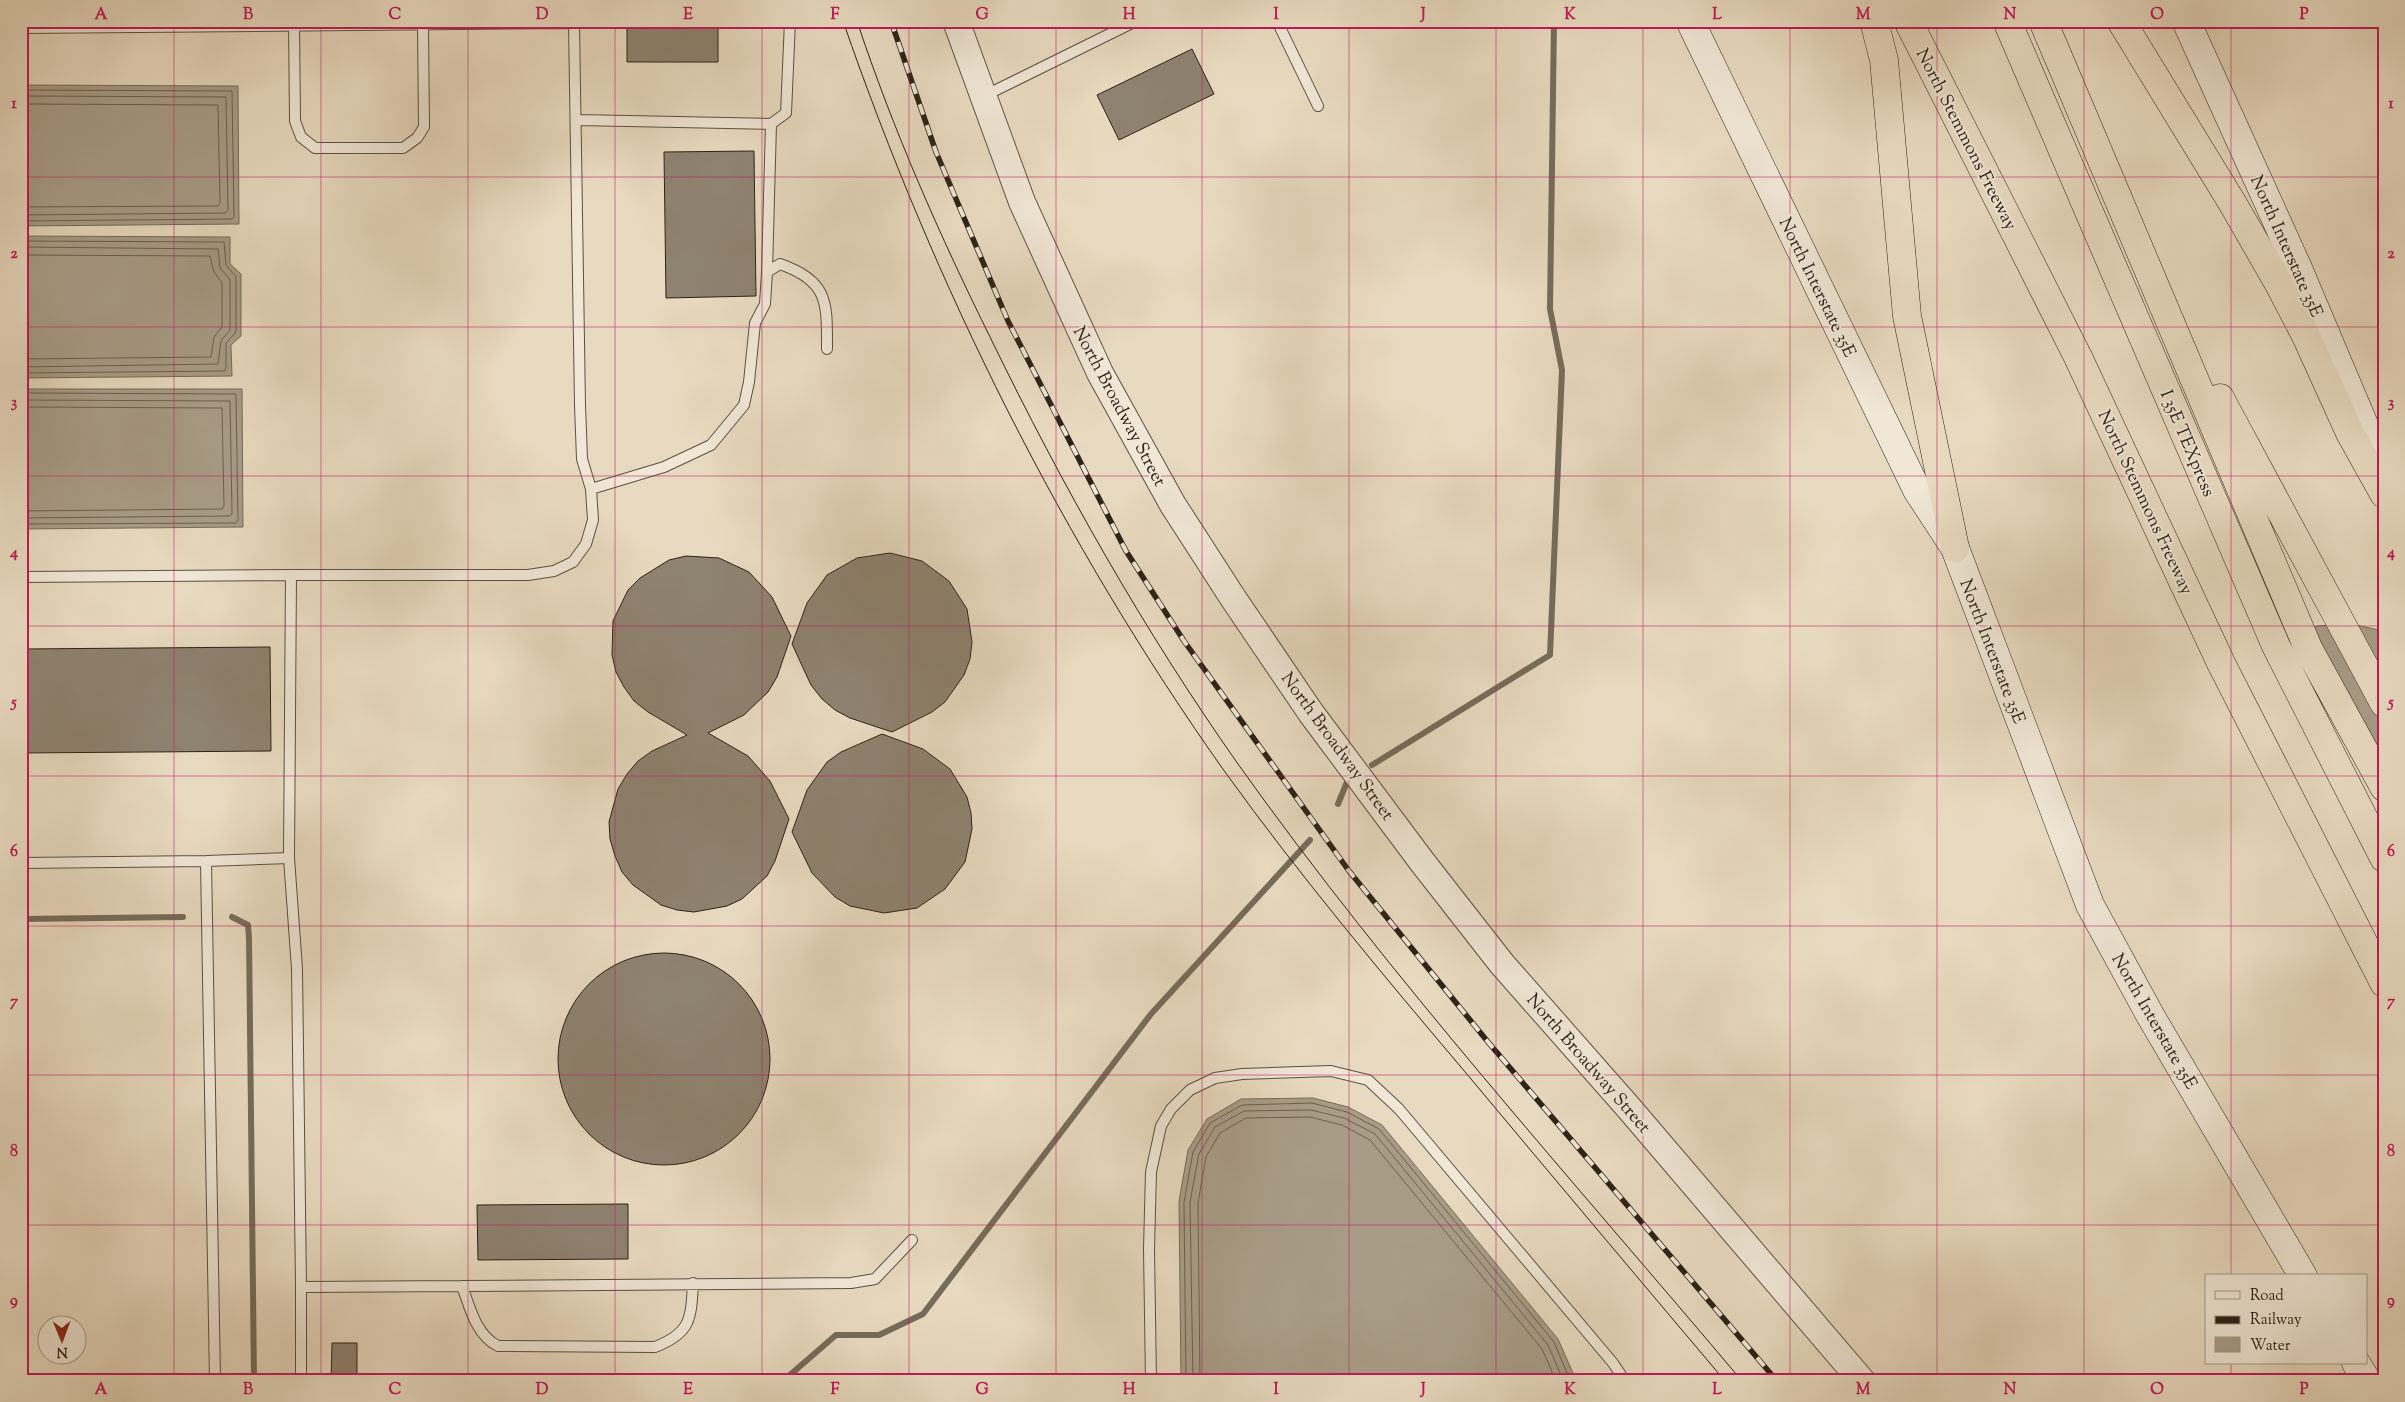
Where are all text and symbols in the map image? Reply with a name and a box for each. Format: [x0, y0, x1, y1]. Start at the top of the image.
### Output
text: A [95, 4, 108, 27]
text: B [243, 4, 253, 27]
text: C [389, 4, 402, 27]
text: D [536, 4, 549, 27]
text: E [683, 4, 693, 27]
text: F [831, 4, 840, 27]
text: G [975, 4, 989, 27]
text: H [1123, 4, 1136, 27]
text: I [1273, 4, 1279, 27]
text: J [1419, 4, 1426, 27]
text: K [1564, 4, 1576, 27]
text: L [1712, 4, 1722, 27]
text: M [1856, 4, 1871, 27]
text: N [2004, 4, 2017, 27]
text: O [2150, 4, 2164, 27]
text: P [2299, 4, 2309, 27]
street label: North Stemmons Freeway [1908, 44, 2022, 235]
text: 1 [11, 93, 17, 116]
text: 1 [2388, 93, 2394, 116]
street label: North Interstate 35E [2242, 172, 2328, 322]
street label: North Interstate 35E [1771, 213, 1861, 362]
text: 2 [10, 243, 18, 266]
text: 2 [2387, 243, 2395, 266]
street label: North Broadway Street [1065, 322, 1172, 492]
street label: I 35E TEXpress [2152, 386, 2220, 501]
text: 3 [11, 392, 18, 415]
text: 3 [2388, 392, 2395, 415]
street label: North Stemmons Freeway [2090, 406, 2198, 599]
text: 4 [9, 542, 18, 565]
text: 4 [2386, 542, 2395, 565]
street label: North Interstate 35E [1952, 576, 2031, 728]
street label: North Broadway Street [1274, 668, 1399, 827]
text: 5 [9, 692, 17, 715]
text: 5 [2386, 692, 2394, 715]
text: 6 [10, 841, 18, 864]
text: 6 [2387, 841, 2395, 864]
street label: North Interstate 35E [2104, 949, 2203, 1095]
street label: North Broadway Street [1519, 989, 1656, 1140]
text: 7 [10, 991, 19, 1014]
text: 7 [2387, 991, 2396, 1014]
text: 8 [10, 1141, 18, 1164]
text: 8 [2387, 1141, 2395, 1164]
legend [2205, 1274, 2368, 1364]
text: Road [2250, 1286, 2284, 1307]
text: 9 [10, 1290, 18, 1313]
text: 9 [2387, 1290, 2395, 1313]
text: Railway [2250, 1310, 2302, 1331]
north arrow [38, 1314, 88, 1364]
text: Water [2250, 1336, 2291, 1357]
text: N [56, 1341, 68, 1361]
text: A [95, 1379, 108, 1402]
text: B [243, 1379, 253, 1402]
text: C [389, 1379, 402, 1402]
text: D [536, 1379, 549, 1402]
text: E [683, 1379, 693, 1402]
text: F [831, 1379, 840, 1402]
text: G [975, 1379, 989, 1402]
text: H [1123, 1379, 1136, 1402]
text: I [1273, 1379, 1279, 1402]
text: J [1419, 1379, 1426, 1402]
text: K [1564, 1379, 1576, 1402]
text: L [1712, 1379, 1722, 1402]
text: M [1856, 1379, 1871, 1402]
text: N [2004, 1379, 2017, 1402]
text: O [2150, 1379, 2164, 1402]
text: P [2299, 1379, 2309, 1402]

